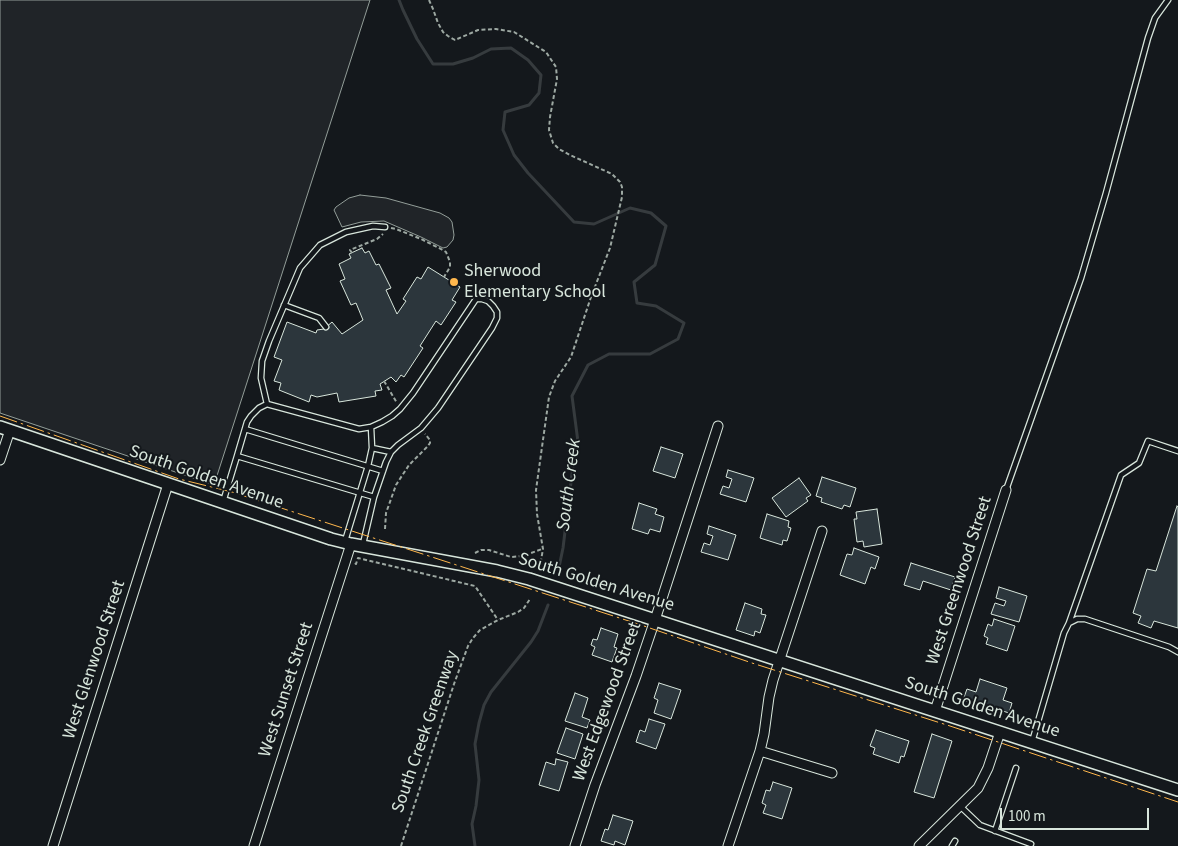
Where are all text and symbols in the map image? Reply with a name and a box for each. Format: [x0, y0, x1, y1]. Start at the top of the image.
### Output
place label: Sherwood Elementary School [464, 261, 606, 304]
marker: Sherwood Elementary School [448, 276, 460, 288]
water label: South Creek [553, 437, 587, 533]
street label: South Golden Avenue [126, 441, 286, 515]
street label: West Greenwood Street [923, 494, 997, 668]
street label: South Golden Avenue [515, 549, 677, 617]
street label: West Glenwood Street [59, 578, 131, 742]
street label: West Edgewood Street [569, 619, 647, 785]
street label: West Sunset Street [255, 620, 319, 760]
street label: South Creek Greenway [388, 648, 464, 816]
street label: South Golden Avenue [902, 673, 1062, 743]
scale bar [1003, 798, 1152, 830]
text: 100 m [1008, 806, 1046, 827]

